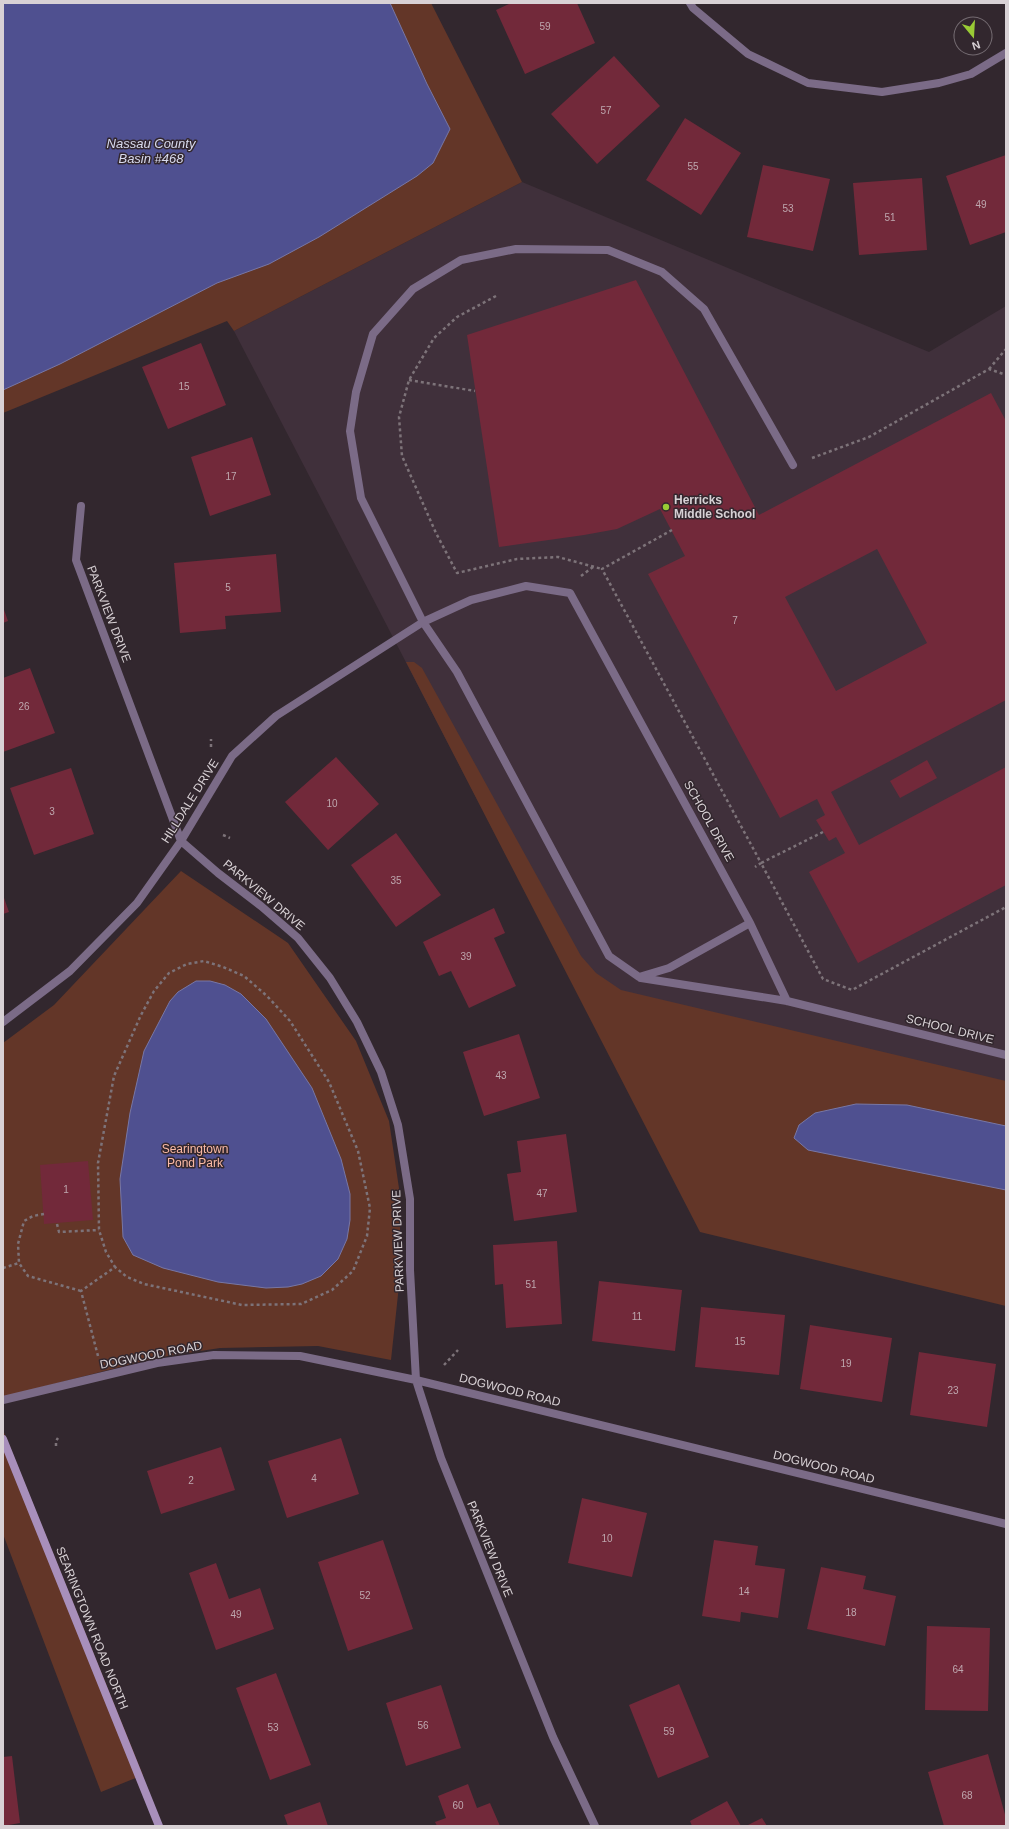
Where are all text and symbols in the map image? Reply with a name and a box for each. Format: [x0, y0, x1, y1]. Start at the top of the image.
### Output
north arrow [953, 16, 993, 56]
house number: 59 [539, 21, 551, 32]
text: N [970, 39, 982, 52]
house number: 57 [600, 105, 612, 116]
water label: Nassau County Basin #468 [107, 136, 197, 166]
house number: 55 [687, 161, 699, 172]
house number: 49 [975, 199, 987, 210]
house number: 53 [782, 203, 794, 214]
house number: 51 [884, 212, 896, 223]
house number: 15 [178, 381, 190, 392]
house number: 17 [225, 471, 237, 482]
place label: Herricks Middle School [674, 493, 755, 521]
marker: Herricks Middle School [661, 502, 671, 512]
street label: PARKVIEW DRIVE [84, 564, 134, 664]
house number: 5 [225, 582, 231, 593]
house number: 7 [732, 615, 738, 626]
house number: 26 [18, 701, 30, 712]
street label: HILLDALE DRIVE [158, 756, 222, 846]
street label: SCHOOL DRIVE [681, 778, 737, 864]
house number: 10 [326, 798, 338, 809]
house number: 3 [49, 806, 55, 817]
street label: PARKVIEW DRIVE [220, 857, 308, 933]
house number: 35 [390, 875, 402, 886]
house number: 39 [460, 951, 472, 962]
street label: SCHOOL DRIVE [905, 1011, 995, 1047]
house number: 43 [495, 1070, 507, 1081]
park label: Searingtown Pond Park [162, 1142, 228, 1170]
house number: 1 [63, 1184, 69, 1195]
house number: 47 [536, 1188, 548, 1199]
street label: PARKVIEW DRIVE [389, 1190, 407, 1292]
house number: 51 [525, 1279, 537, 1290]
house number: 11 [632, 1311, 643, 1322]
house number: 15 [734, 1336, 746, 1347]
street label: DOGWOOD ROAD [99, 1338, 204, 1372]
house number: 19 [840, 1358, 852, 1369]
street label: DOGWOOD ROAD [458, 1371, 562, 1409]
house number: 23 [947, 1385, 959, 1396]
street label: DOGWOOD ROAD [772, 1448, 876, 1486]
house number: 4 [311, 1473, 317, 1484]
house number: 2 [188, 1475, 194, 1486]
street label: PARKVIEW DRIVE [464, 1499, 516, 1599]
house number: 10 [601, 1533, 613, 1544]
street label: SEARINGTOWN ROAD NORTH [53, 1545, 131, 1711]
house number: 14 [738, 1586, 750, 1597]
house number: 52 [359, 1590, 371, 1601]
house number: 18 [845, 1607, 857, 1618]
house number: 49 [230, 1609, 242, 1620]
house number: 64 [952, 1664, 964, 1675]
house number: 56 [417, 1720, 429, 1731]
house number: 53 [267, 1722, 279, 1733]
house number: 59 [663, 1726, 675, 1737]
house number: 68 [961, 1790, 973, 1801]
house number: 60 [452, 1800, 464, 1811]

